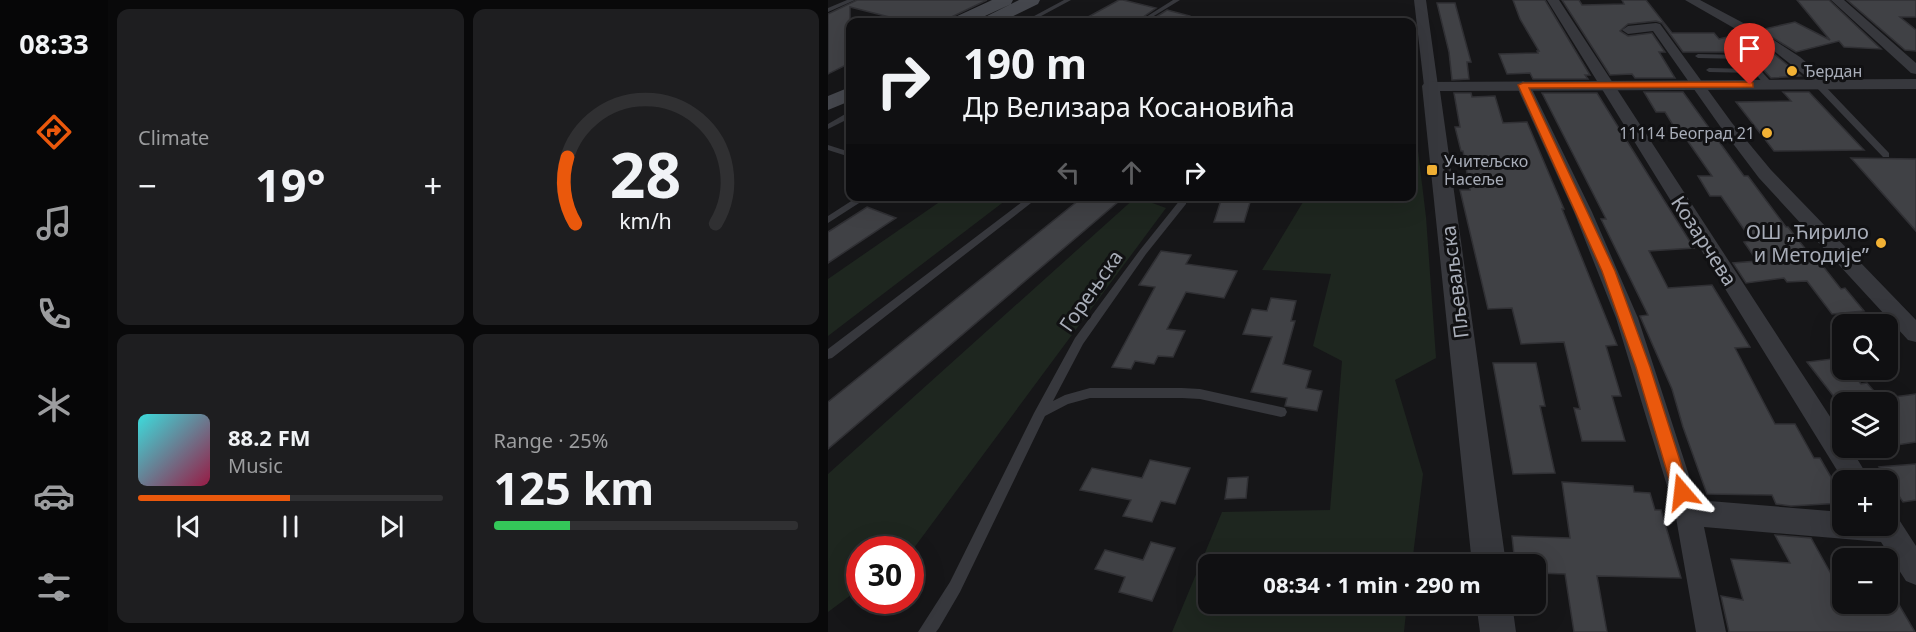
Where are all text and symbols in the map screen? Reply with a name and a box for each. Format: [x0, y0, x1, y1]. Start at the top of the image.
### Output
pin [1724, 23, 1775, 85]
text: 08:33 [19, 25, 89, 62]
icon: arrive [1733, 32, 1766, 65]
text: 190 m [963, 34, 1087, 91]
icon: right [864, 42, 942, 120]
place label: Ђердан [1804, 60, 1862, 82]
marker: Ђердан [1785, 64, 1799, 78]
text: Др Велизара Косановића [963, 88, 1295, 125]
icon: directions [33, 111, 75, 153]
place label: 11114 Београд 21 [1619, 122, 1755, 144]
text: Climate [138, 124, 209, 151]
marker: 11114 Београд 21 [1760, 126, 1774, 140]
text: 28 [610, 131, 681, 216]
place label: Учитељско Насеље [1444, 150, 1528, 190]
text: 19° [255, 154, 326, 215]
icon: left [1052, 156, 1085, 189]
icon: ahead [1115, 156, 1148, 189]
icon: right [1178, 156, 1211, 189]
text: − [138, 163, 157, 208]
text: + [424, 163, 443, 208]
marker: Учитељско Насеље [1425, 163, 1439, 177]
street label: Козарчева [1665, 191, 1744, 291]
icon: music [33, 202, 75, 244]
text: km/h [619, 206, 672, 235]
place label: ОШ „Ћирило и Методије” [1746, 218, 1869, 268]
street label: Пљеваљска [1434, 224, 1475, 340]
marker: ОШ „Ћирило и Методије” [1874, 236, 1888, 250]
street label: Горењска [1053, 245, 1128, 337]
icon: phone [33, 293, 75, 335]
map controls [1832, 314, 1898, 614]
button: search [1832, 314, 1898, 380]
icon: climate [33, 384, 75, 426]
button: layers [1832, 392, 1898, 458]
text: 88.2 FM [228, 422, 310, 452]
text: Range · 25% [494, 427, 608, 454]
text: Music [228, 452, 283, 479]
text: 125 km [494, 457, 654, 518]
position arrow [1650, 460, 1714, 524]
button: + [1832, 470, 1898, 536]
icon: car [33, 475, 75, 517]
icon: previous [172, 510, 205, 543]
icon: pause [274, 510, 307, 543]
icon: next [375, 510, 408, 543]
speed limit sign: 30 [846, 536, 924, 614]
button: − [1832, 548, 1898, 614]
icon: filters [33, 566, 75, 608]
text: 08:34 · 1 min · 290 m [1263, 569, 1481, 599]

